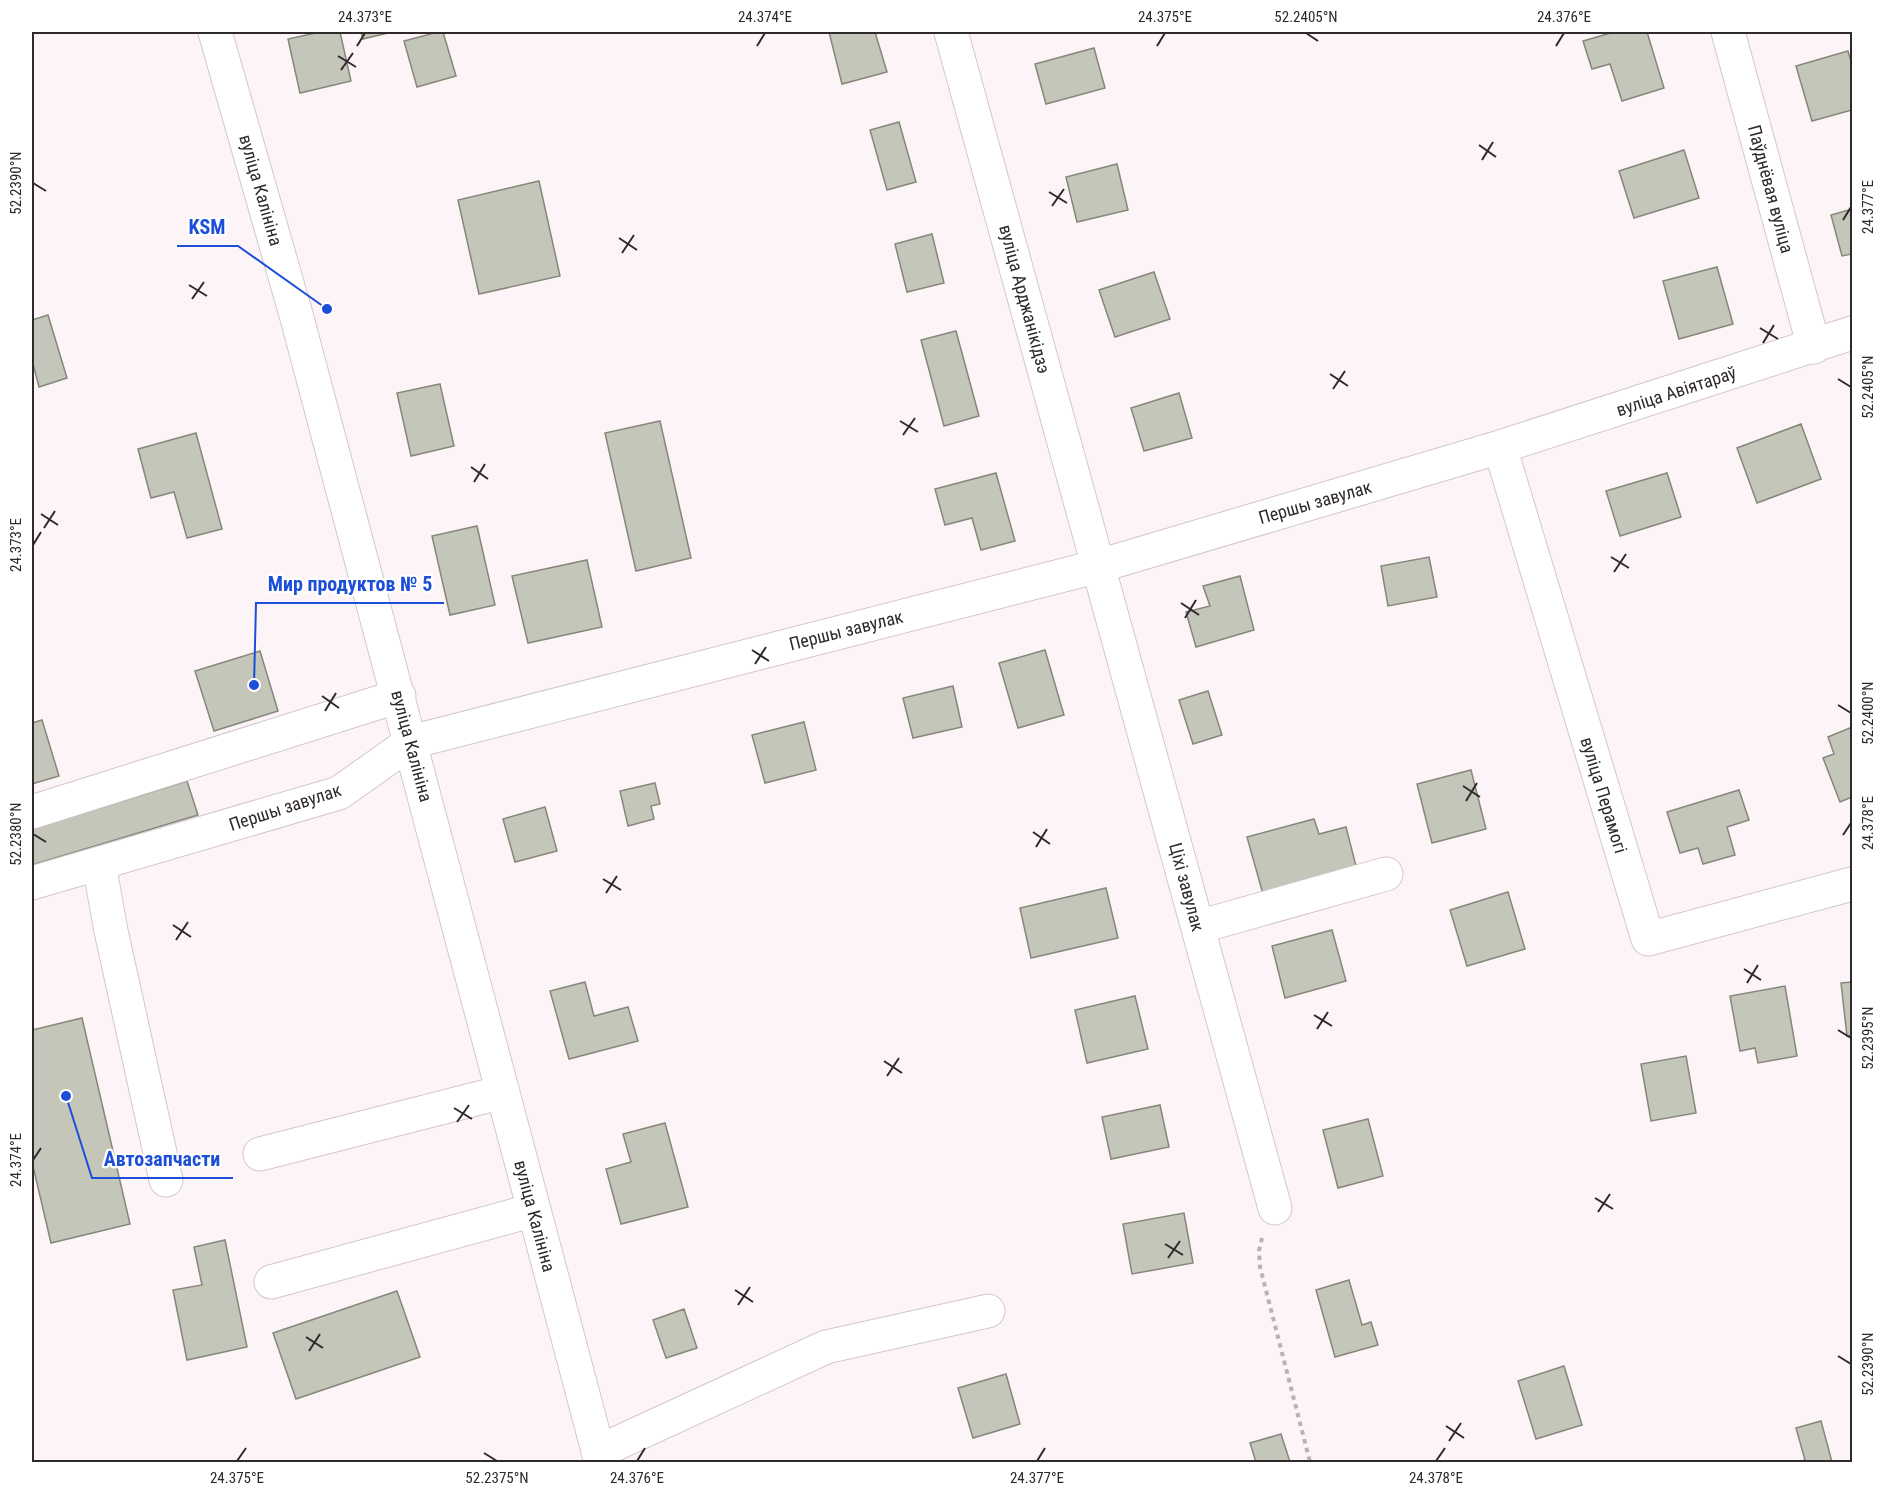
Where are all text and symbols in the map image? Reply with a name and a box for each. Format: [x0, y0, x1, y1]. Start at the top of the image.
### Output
text: 24.373°E [338, 8, 392, 26]
text: 24.374°E [738, 8, 792, 26]
text: 24.375°E [1138, 8, 1192, 26]
text: 52.2405°N [1274, 8, 1338, 26]
text: 24.376°E [1537, 8, 1591, 26]
street label: Паўднёвая вуліца [1744, 123, 1798, 255]
street label: вуліца Калініна [235, 132, 287, 248]
text: 52.2390°N [7, 151, 25, 215]
text: 24.377°E [1859, 180, 1877, 234]
callout: KSM [177, 208, 238, 246]
text: KSM [188, 215, 226, 239]
street label: вуліца Арджанікідзэ [995, 222, 1055, 376]
text: 52.2405°N [1859, 355, 1877, 419]
street label: вуліца Авіятараў [1613, 362, 1739, 420]
street label: Першы завулак [1256, 476, 1374, 528]
text: 24.373°E [7, 518, 25, 572]
callout: Мир продуктов № 5 [256, 565, 444, 603]
text: Мир продуктов № 5 [268, 572, 432, 596]
street label: Першы завулак [787, 606, 906, 654]
text: 52.2400°N [1859, 681, 1877, 745]
street label: вуліца Калініна [387, 688, 437, 804]
street label: вуліца Перамогі [1576, 734, 1632, 856]
street label: Першы завулак [226, 779, 344, 835]
text: 24.378°E [1859, 796, 1877, 850]
text: 52.2380°N [7, 802, 25, 866]
street label: Ціхі завулак [1165, 840, 1209, 934]
text: 52.2395°N [1859, 1006, 1877, 1070]
text: 24.374°E [7, 1133, 25, 1187]
callout: Автозапчасти [92, 1140, 233, 1178]
text: Автозапчасти [104, 1147, 220, 1171]
street label: вуліца Калініна [510, 1158, 560, 1274]
text: 52.2390°N [1859, 1332, 1877, 1396]
text: 24.375°E [210, 1469, 264, 1487]
text: 52.2375°N [465, 1469, 529, 1487]
text: 24.376°E [610, 1469, 664, 1487]
text: 24.377°E [1010, 1469, 1064, 1487]
text: 24.378°E [1409, 1469, 1463, 1487]

